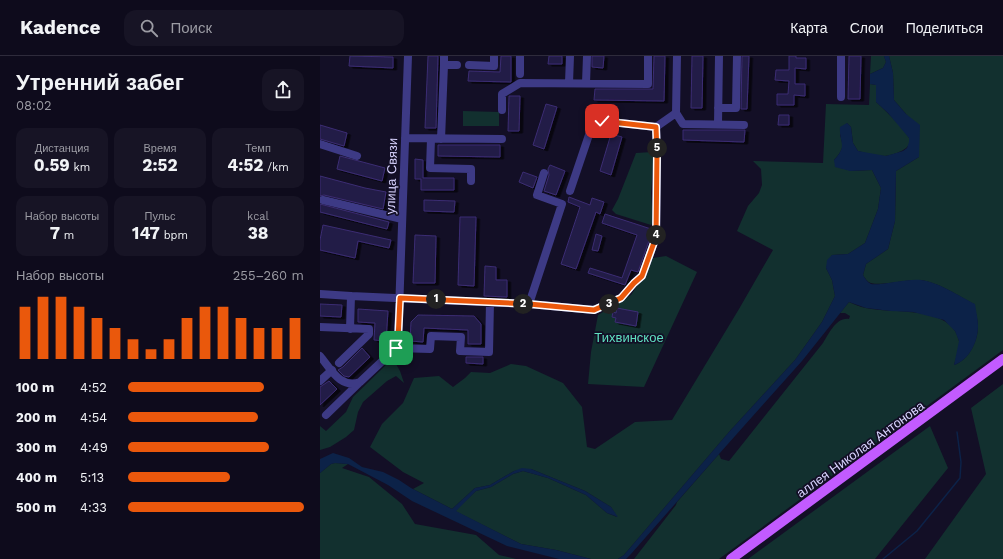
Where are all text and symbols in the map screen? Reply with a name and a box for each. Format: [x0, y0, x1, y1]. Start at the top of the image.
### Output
search box [124, 10, 404, 46]
text: Kadence [20, 16, 100, 39]
icon: search [138, 17, 160, 39]
text: Поиск [170, 19, 212, 37]
text: Карта [790, 20, 828, 36]
text: Слои [850, 20, 884, 36]
text: Поделиться [906, 20, 983, 36]
button: share [262, 69, 304, 111]
text: Утренний забег [16, 70, 184, 95]
text: 08:02 [16, 98, 52, 113]
pin [585, 104, 619, 138]
icon: check [591, 110, 613, 132]
street label: улица Связи [383, 137, 400, 215]
pin: 5 [647, 138, 667, 158]
text: 5 [654, 141, 660, 154]
text: Дистанция [35, 142, 89, 155]
text: Время [143, 142, 177, 155]
text: Темп [245, 142, 271, 155]
text: 0.59 [34, 155, 70, 175]
text: 2:52 [142, 155, 178, 175]
text: 4:52 [227, 155, 263, 175]
text: km [70, 161, 90, 174]
text: /km [263, 161, 289, 174]
text: Набор высоты [25, 210, 99, 223]
text: Пульс [145, 210, 175, 223]
text: kcal [247, 210, 269, 223]
text: 7 [50, 223, 60, 243]
text: 147 [132, 223, 160, 243]
text: 38 [248, 223, 268, 243]
pin: 4 [646, 225, 666, 245]
text: 4 [652, 228, 660, 241]
text: m [60, 229, 74, 242]
text: bpm [160, 229, 188, 242]
text: Набор высоты [16, 268, 104, 283]
text: 255–260 m [233, 268, 304, 283]
pin: 1 [426, 289, 446, 309]
text: 1 [434, 292, 438, 305]
pin: 2 [513, 294, 533, 314]
pin: 3 [599, 294, 619, 314]
text: 2 [520, 297, 526, 310]
text: 3 [606, 297, 612, 310]
park label: Тихвинское [594, 330, 664, 345]
pin [379, 331, 413, 365]
icon: arrive [385, 337, 407, 359]
text: 100 m [16, 380, 54, 395]
text: 4:52 [80, 380, 107, 395]
street label: аллея Николая Антонова [794, 398, 928, 501]
text: 200 m [16, 410, 56, 425]
text: 4:54 [80, 410, 107, 425]
text: 300 m [16, 440, 56, 455]
text: 4:49 [80, 440, 108, 455]
text: 400 m [16, 470, 57, 485]
text: 5:13 [80, 470, 104, 485]
text: 500 m [16, 500, 56, 515]
text: 4:33 [80, 500, 107, 515]

